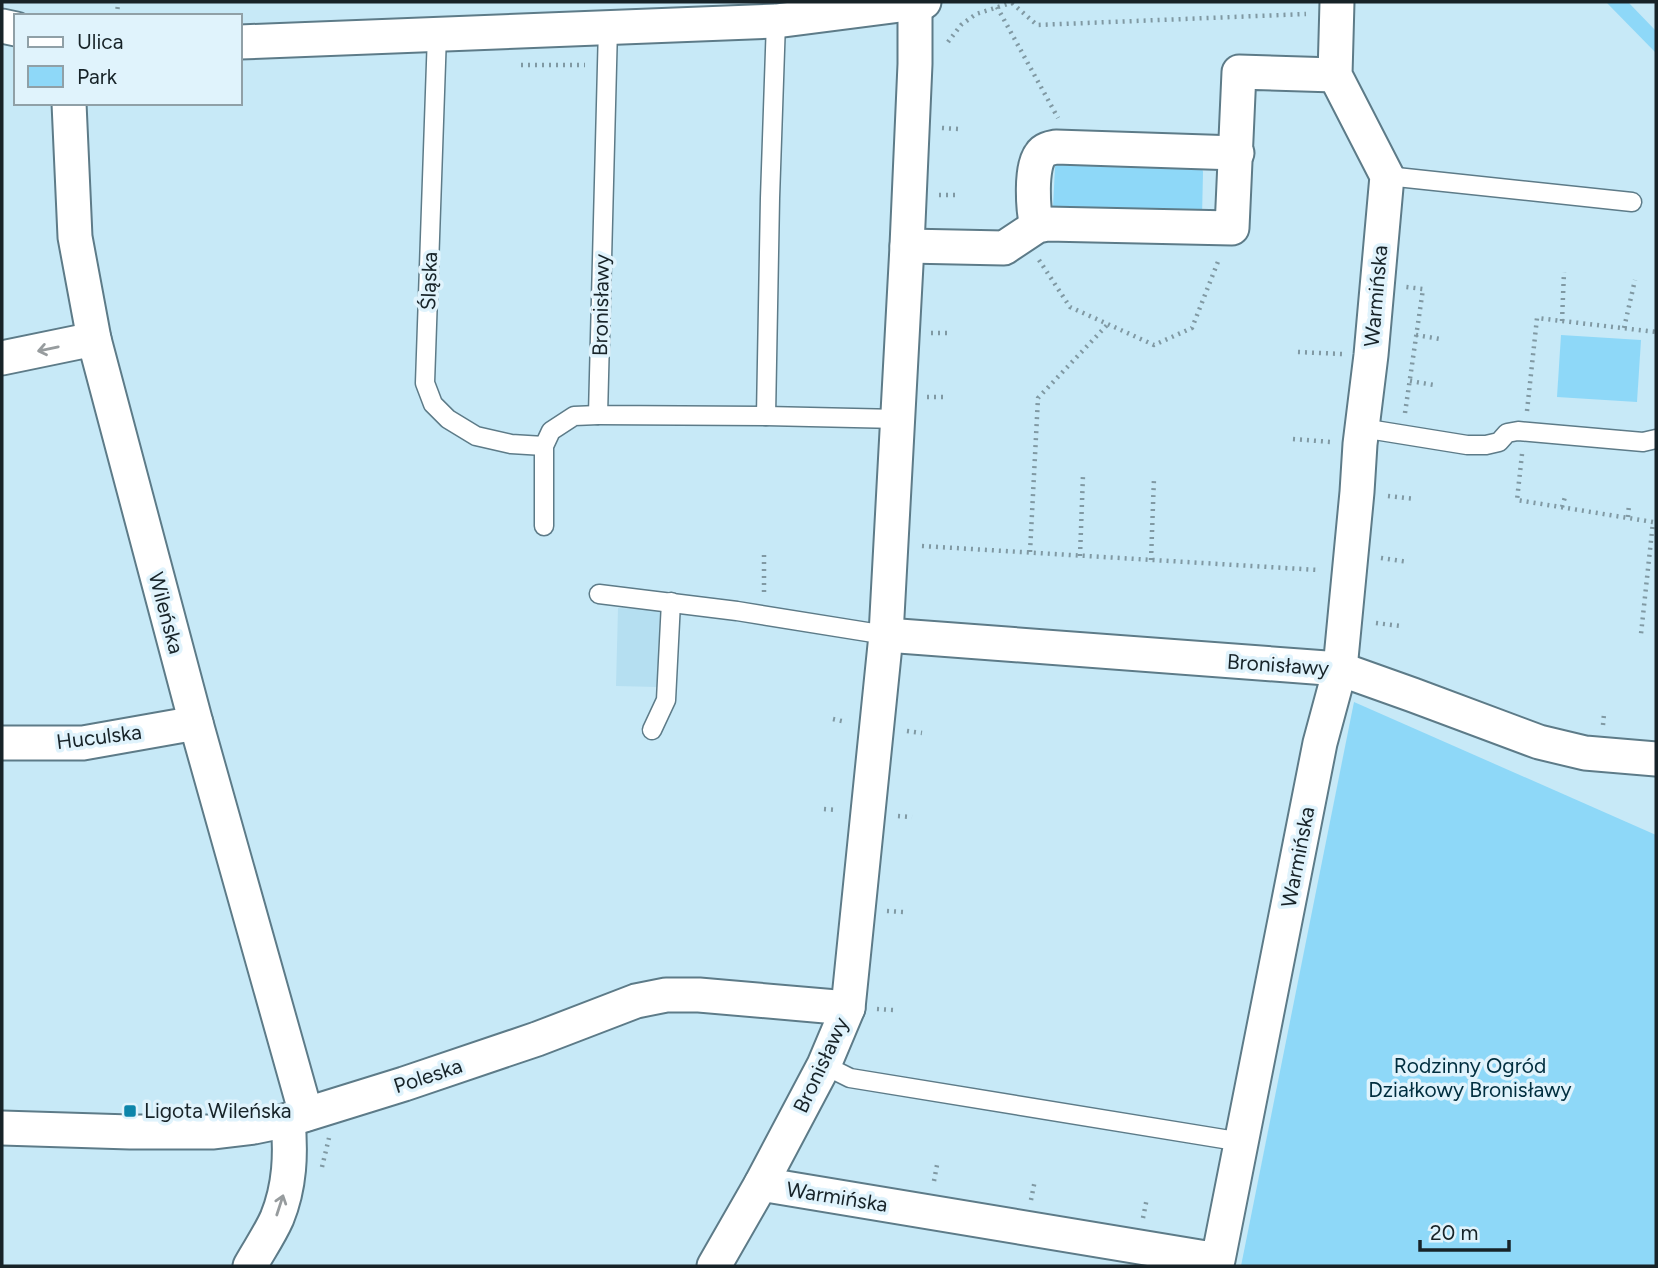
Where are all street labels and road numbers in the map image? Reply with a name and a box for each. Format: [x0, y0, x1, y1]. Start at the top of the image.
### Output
street label: Warmińska [1359, 244, 1392, 348]
street label: Śląska [415, 251, 442, 311]
street label: Bronisławy [587, 254, 614, 356]
street label: Wileńska [144, 569, 189, 656]
street label: Bronisławy [1226, 648, 1330, 681]
street label: Huculska [55, 719, 143, 754]
street label: Warmińska [1276, 804, 1320, 909]
street label: Bronisławy [788, 1013, 854, 1117]
street label: Poleska [390, 1053, 465, 1098]
street label: Warmińska [785, 1176, 889, 1217]

